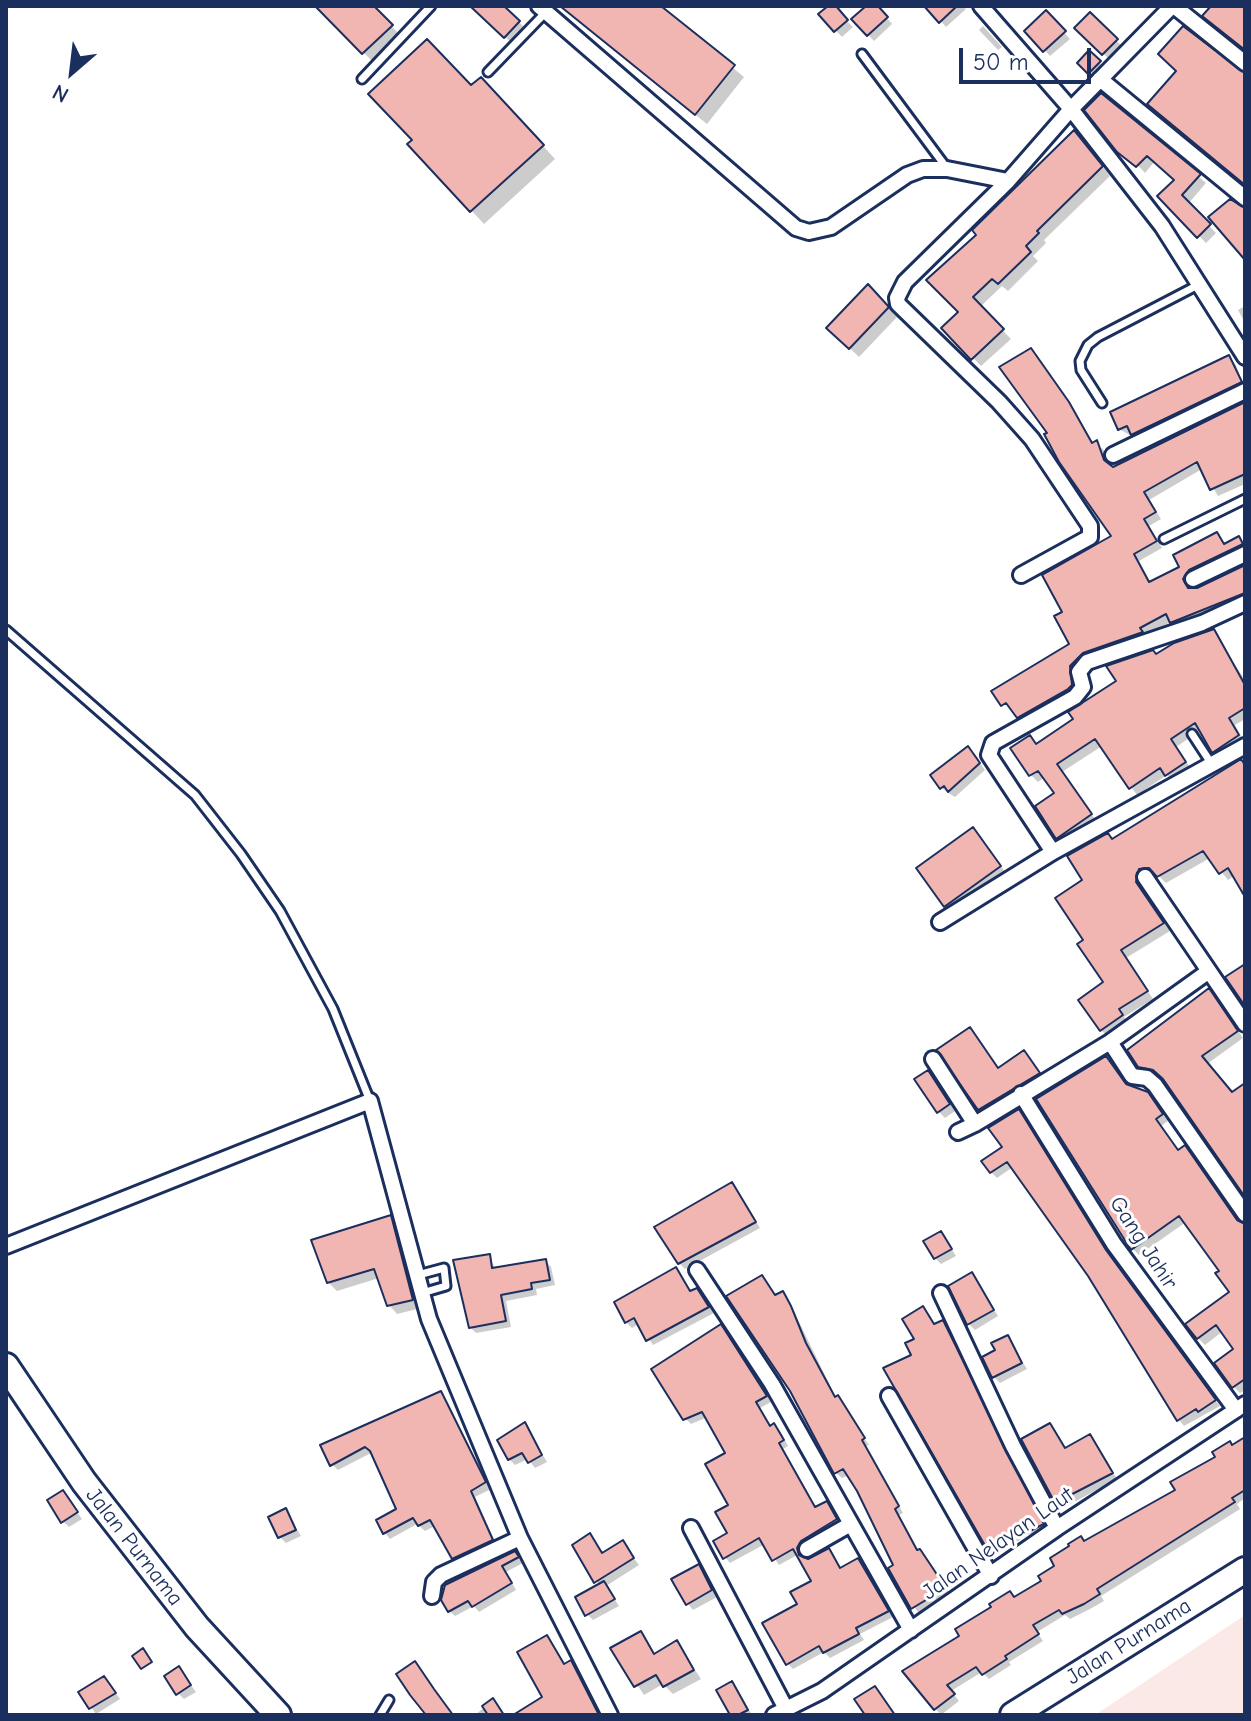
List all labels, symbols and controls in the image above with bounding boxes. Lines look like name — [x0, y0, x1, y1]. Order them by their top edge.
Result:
north arrow — [32, 32, 112, 112]
scale bar — [963, 32, 1095, 82]
text: 50 m — [973, 48, 1029, 76]
text: N — [48, 78, 73, 108]
street label: Gang Jahir — [1103, 1192, 1183, 1294]
street label: Jalan Nelayan Laut — [917, 1482, 1079, 1606]
street label: Jalan Purnama — [80, 1483, 188, 1611]
street label: Jalan Purnama — [1062, 1593, 1196, 1691]

